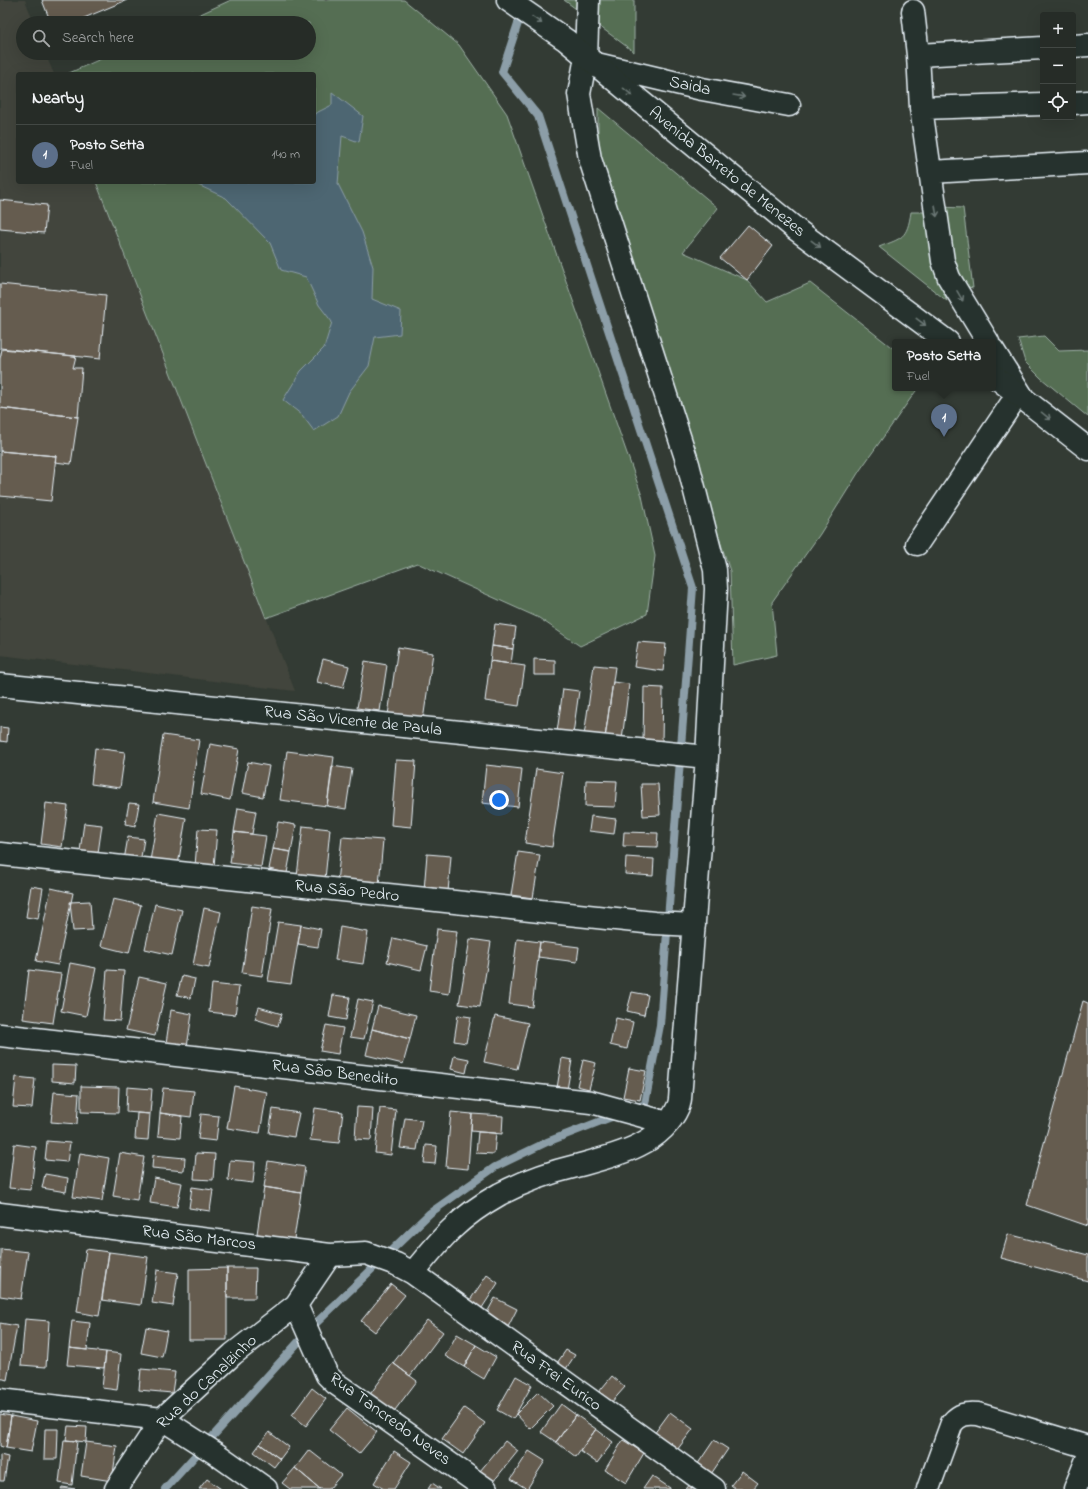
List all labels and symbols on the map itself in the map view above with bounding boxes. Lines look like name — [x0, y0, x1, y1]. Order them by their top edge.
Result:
one-way arrow — [531, 16, 542, 24]
street label: Saida — [667, 69, 713, 103]
one-way arrow — [623, 88, 634, 97]
one-way arrow — [732, 92, 745, 100]
street label: Avenida Barreto de Menezes — [643, 101, 811, 243]
one-way arrow — [932, 204, 940, 217]
one-way arrow — [811, 240, 822, 248]
one-way arrow — [957, 290, 965, 302]
one-way arrow — [915, 317, 926, 326]
pin: 1 — [931, 404, 957, 437]
one-way arrow — [1041, 412, 1052, 420]
street label: Rua São Vicente de Paula — [263, 699, 443, 743]
your location — [489, 790, 509, 810]
street label: Rua São Pedro — [293, 873, 401, 909]
street label: Rua São Benedito — [270, 1053, 400, 1093]
street label: Rua São Marcos — [140, 1219, 258, 1257]
street label: Rua do Canalzinho — [151, 1329, 263, 1435]
street label: Rua Frei Eurico — [505, 1334, 607, 1418]
street label: Rua Tancredo Neves — [324, 1366, 456, 1472]

